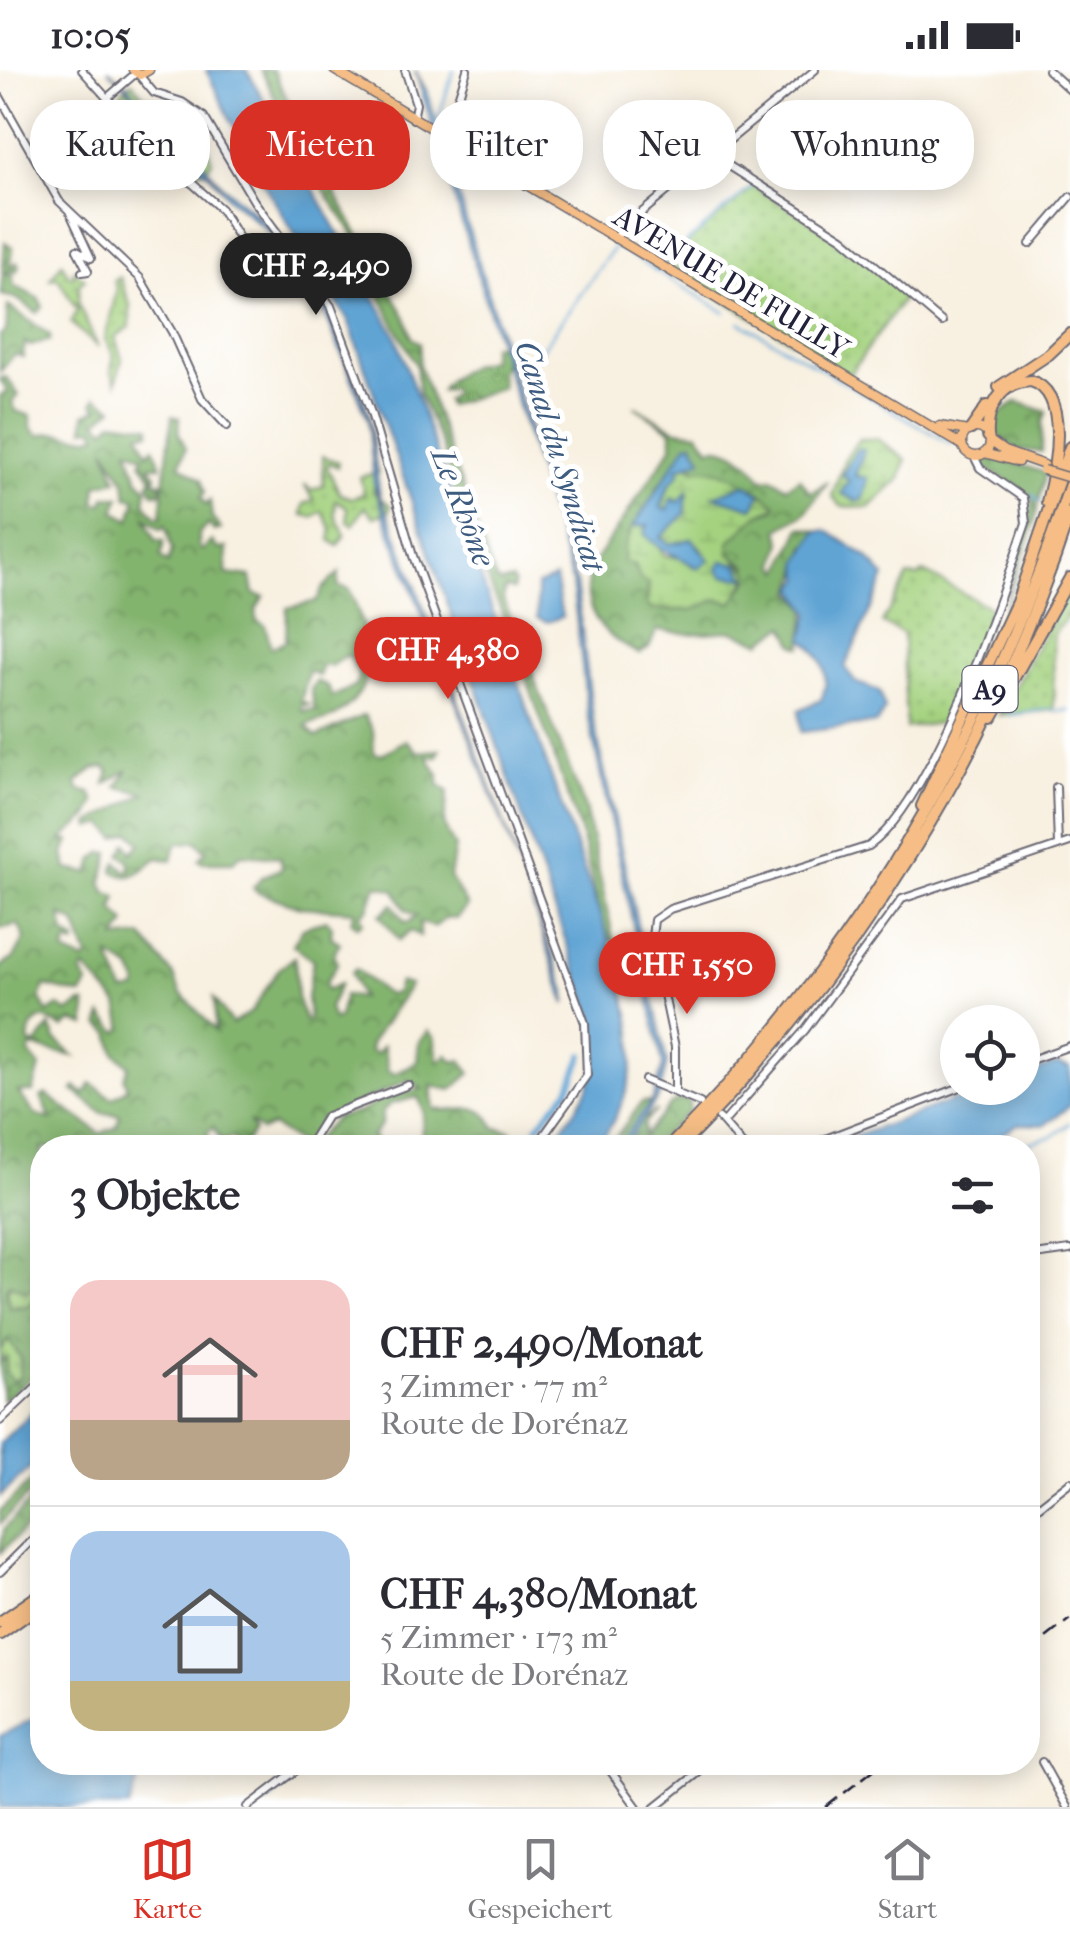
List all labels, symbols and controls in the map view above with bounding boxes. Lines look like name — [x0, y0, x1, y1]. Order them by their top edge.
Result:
text: 10:05 — [50, 13, 131, 58]
chip: Kaufen — [30, 100, 210, 190]
chip: Mieten — [230, 100, 410, 190]
chip: Filter — [430, 100, 583, 190]
chip: Neu — [603, 100, 736, 190]
chip: Wohnung — [756, 100, 974, 190]
street label: AVENUE DE FULLY — [606, 198, 856, 368]
pin: CHF 2,490 — [202, 233, 430, 318]
text: CHF 2,490 — [242, 247, 390, 284]
water label: Canal du Syndicat — [507, 336, 613, 578]
water label: Le Rhône — [423, 441, 503, 573]
pin: CHF 4,380 — [334, 617, 562, 702]
text: CHF 4,380 — [376, 631, 520, 668]
road number: A9 — [962, 666, 1018, 712]
pin: CHF 1,550 — [573, 932, 801, 1017]
text: CHF 1,550 — [621, 946, 753, 983]
map controls — [940, 1005, 1040, 1105]
button: locate — [940, 1005, 1040, 1105]
icon: filters — [945, 1168, 1000, 1223]
text: 3 Objekte — [70, 1171, 240, 1220]
text: CHF 2,490/Monat — [380, 1319, 702, 1368]
icon: home — [150, 1320, 270, 1440]
text: 3 Zimmer · 77 m² — [380, 1368, 607, 1405]
text: Route de Dorénaz — [380, 1405, 628, 1442]
text: CHF 4,380/Monat — [380, 1570, 697, 1619]
icon: home — [150, 1571, 270, 1691]
text: 5 Zimmer · 173 m² — [380, 1619, 617, 1656]
text: Route de Dorénaz — [380, 1656, 628, 1693]
tab: Karte — [133, 1832, 202, 1925]
tab: Gespeichert — [468, 1832, 612, 1925]
tab: Start — [878, 1832, 937, 1925]

